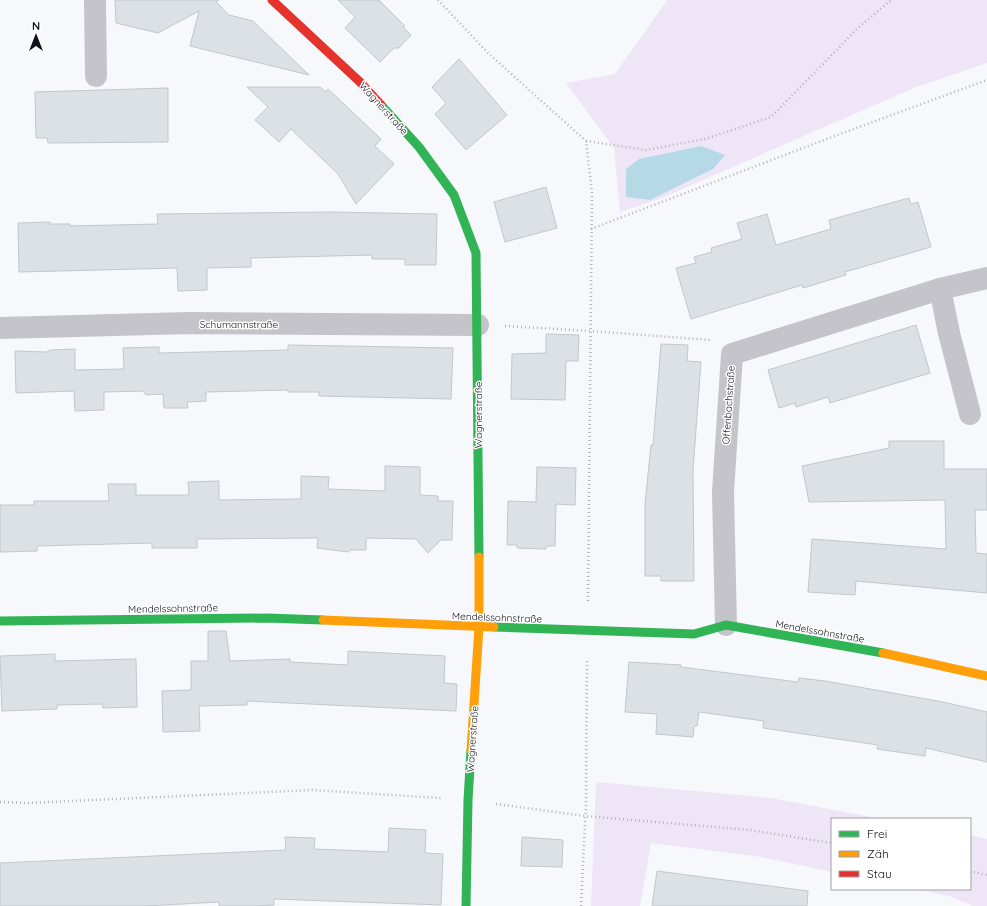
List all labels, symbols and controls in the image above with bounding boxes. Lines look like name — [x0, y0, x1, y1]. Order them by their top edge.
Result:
north arrow — [16, 16, 56, 56]
text: N — [32, 19, 40, 33]
street label: Wagnerstraße — [356, 79, 411, 138]
street label: Schumannstraße — [200, 318, 279, 331]
street label: Offenbachstraße — [719, 365, 738, 445]
street label: Wagnerstraße — [472, 381, 485, 448]
street label: Mendelssohnstraße — [128, 601, 219, 616]
street label: Mendelssohnstraße — [452, 609, 543, 626]
street label: Mendelssohnstraße — [774, 617, 866, 646]
street label: Wagnerstraße — [464, 705, 481, 773]
legend — [831, 818, 971, 890]
text: Frei — [867, 826, 887, 841]
text: Zäh — [867, 846, 889, 861]
text: Stau — [867, 866, 892, 881]

